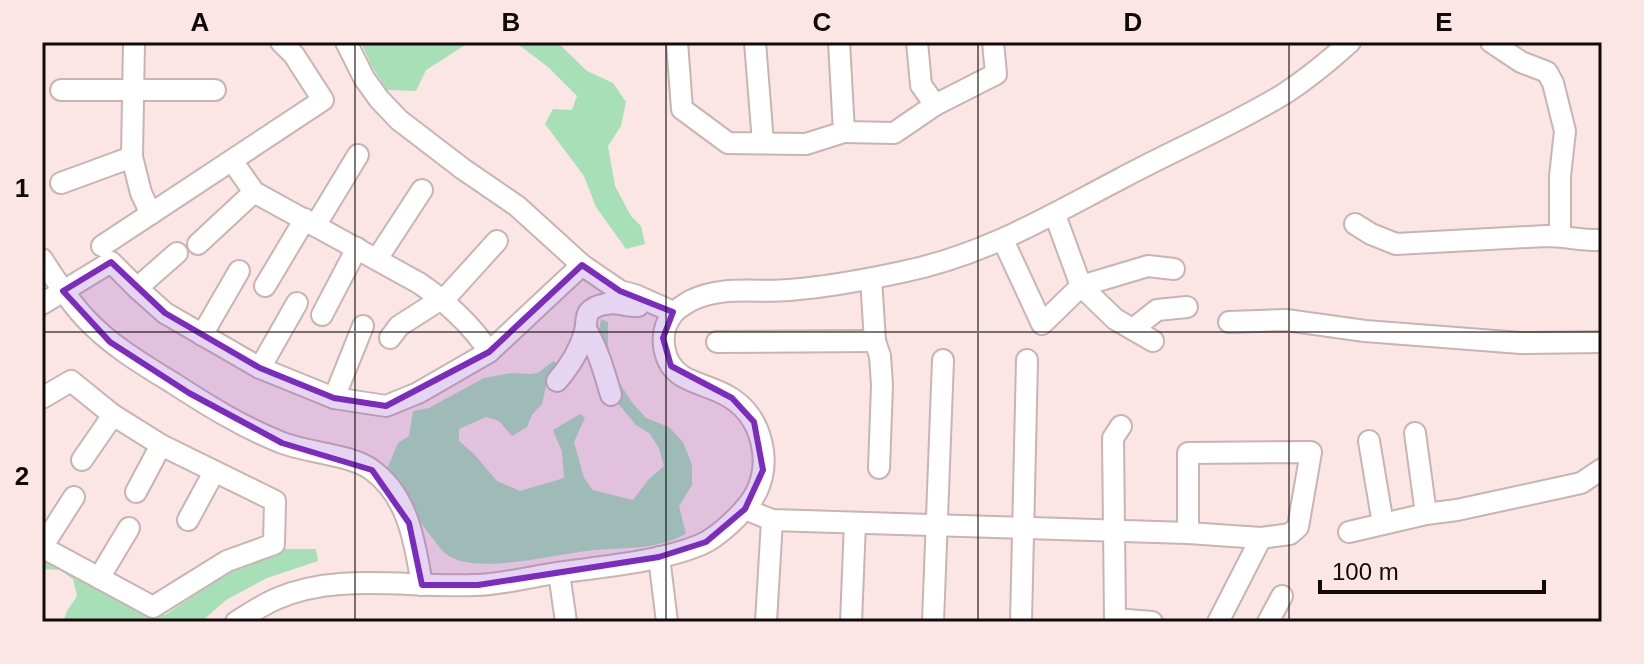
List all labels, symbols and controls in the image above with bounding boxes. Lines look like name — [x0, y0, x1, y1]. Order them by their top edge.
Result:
text: A — [191, 7, 210, 37]
text: B — [502, 7, 520, 37]
text: C — [813, 7, 832, 37]
text: D — [1124, 7, 1142, 37]
text: E — [1435, 7, 1453, 37]
text: 1 — [15, 173, 29, 203]
text: 2 — [15, 461, 29, 491]
scale bar — [1320, 544, 1544, 594]
text: 100 m — [1332, 558, 1399, 585]

